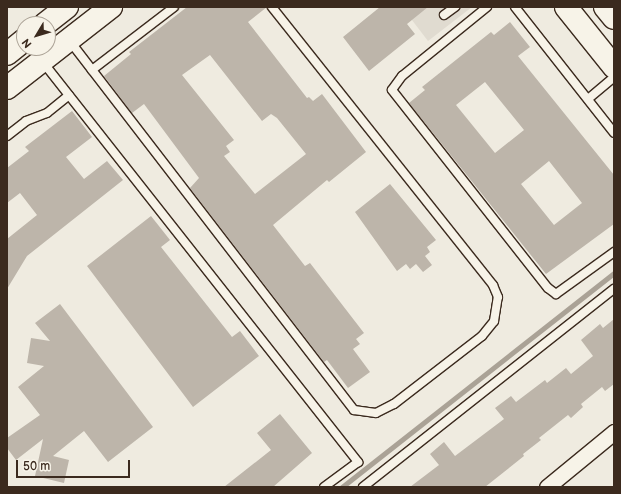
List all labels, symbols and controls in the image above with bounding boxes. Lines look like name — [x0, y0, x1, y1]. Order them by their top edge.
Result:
north arrow — [16, 16, 56, 56]
text: N — [19, 36, 35, 50]
scale bar — [18, 452, 132, 478]
text: 50 m — [23, 459, 50, 474]

